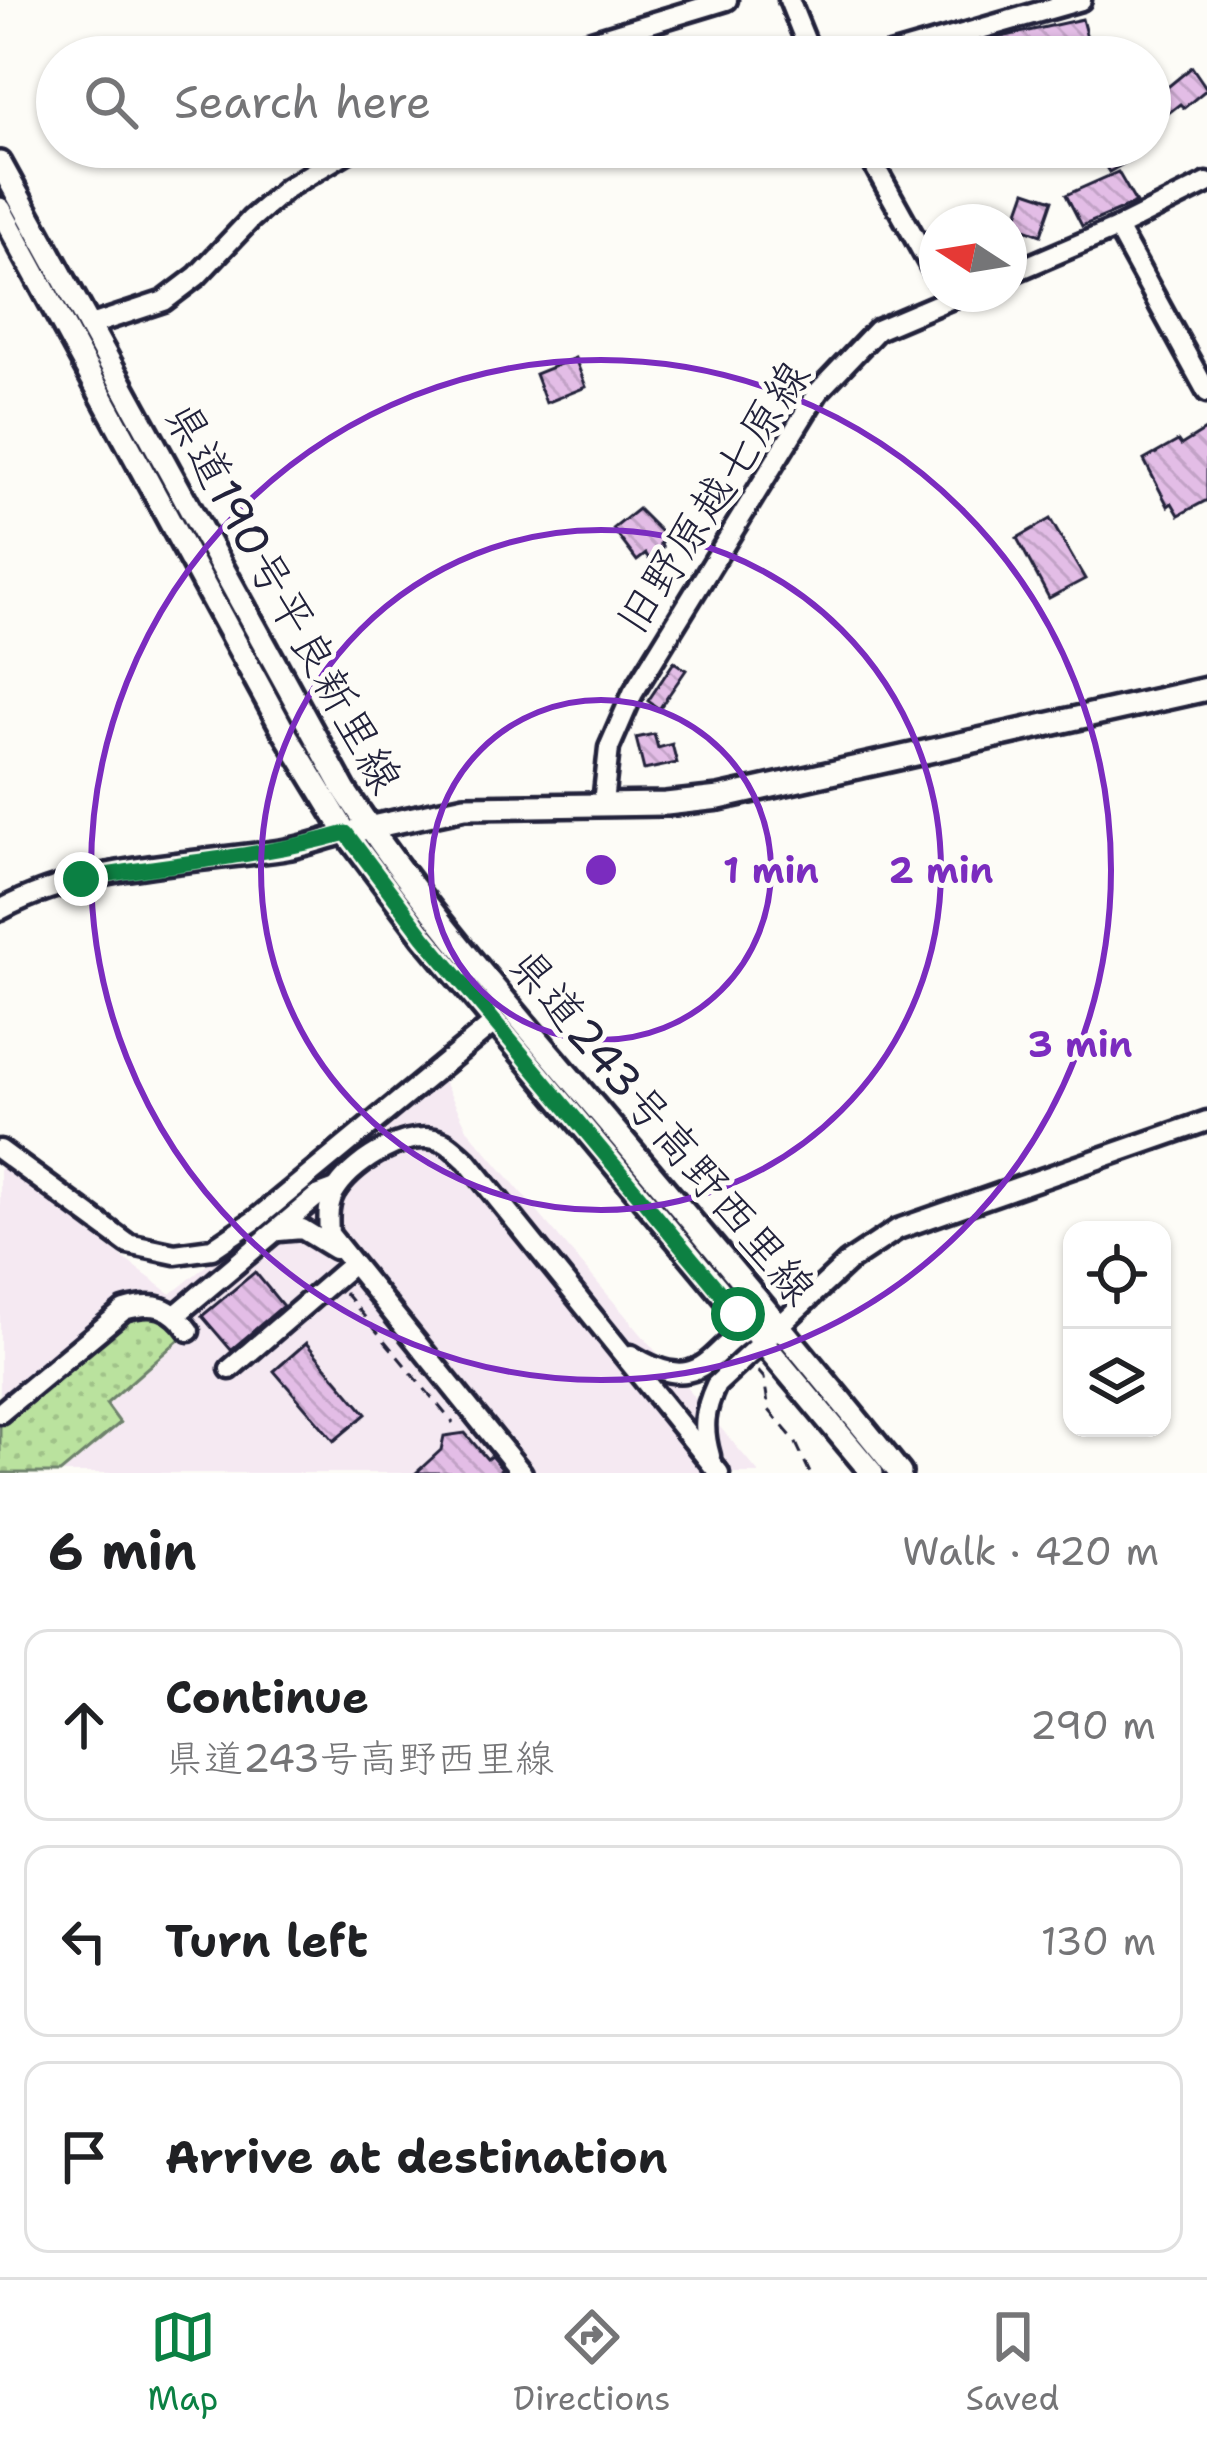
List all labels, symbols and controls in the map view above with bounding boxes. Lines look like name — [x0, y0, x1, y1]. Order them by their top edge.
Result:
search box — [36, 36, 1171, 168]
icon: search — [78, 69, 144, 135]
text: Search here — [174, 72, 431, 132]
north arrow — [919, 204, 1027, 312]
street label: 旧野原越七原線 — [601, 349, 823, 645]
street label: 県道190号平良新里線 — [151, 390, 417, 804]
text: 1 min — [723, 846, 819, 895]
text: 2 min — [889, 846, 994, 895]
centre of rings — [580, 849, 622, 891]
route end — [54, 852, 108, 906]
street label: 県道243号高野西里線 — [496, 935, 830, 1317]
text: 3 min — [1028, 1020, 1133, 1069]
map controls — [1063, 1221, 1171, 1437]
button: locate — [1063, 1221, 1171, 1329]
route start — [711, 1287, 765, 1341]
button: layers — [1063, 1329, 1171, 1437]
text: 6 min — [48, 1517, 197, 1585]
text: Walk · 420 m — [902, 1525, 1159, 1577]
text: Continue — [165, 1667, 369, 1727]
icon: ahead — [51, 1692, 117, 1758]
text: 290 m — [1030, 1699, 1156, 1751]
text: 県道243号高野西里線 — [165, 1732, 554, 1784]
icon: left — [51, 1908, 117, 1974]
text: Turn left — [165, 1911, 368, 1971]
text: 130 m — [1041, 1915, 1156, 1967]
icon: arrive — [51, 2124, 117, 2190]
text: Arrive at destination — [165, 2127, 668, 2187]
tab: Map — [148, 2304, 218, 2421]
tab: Directions — [513, 2304, 671, 2421]
tab: Saved — [966, 2304, 1059, 2421]

